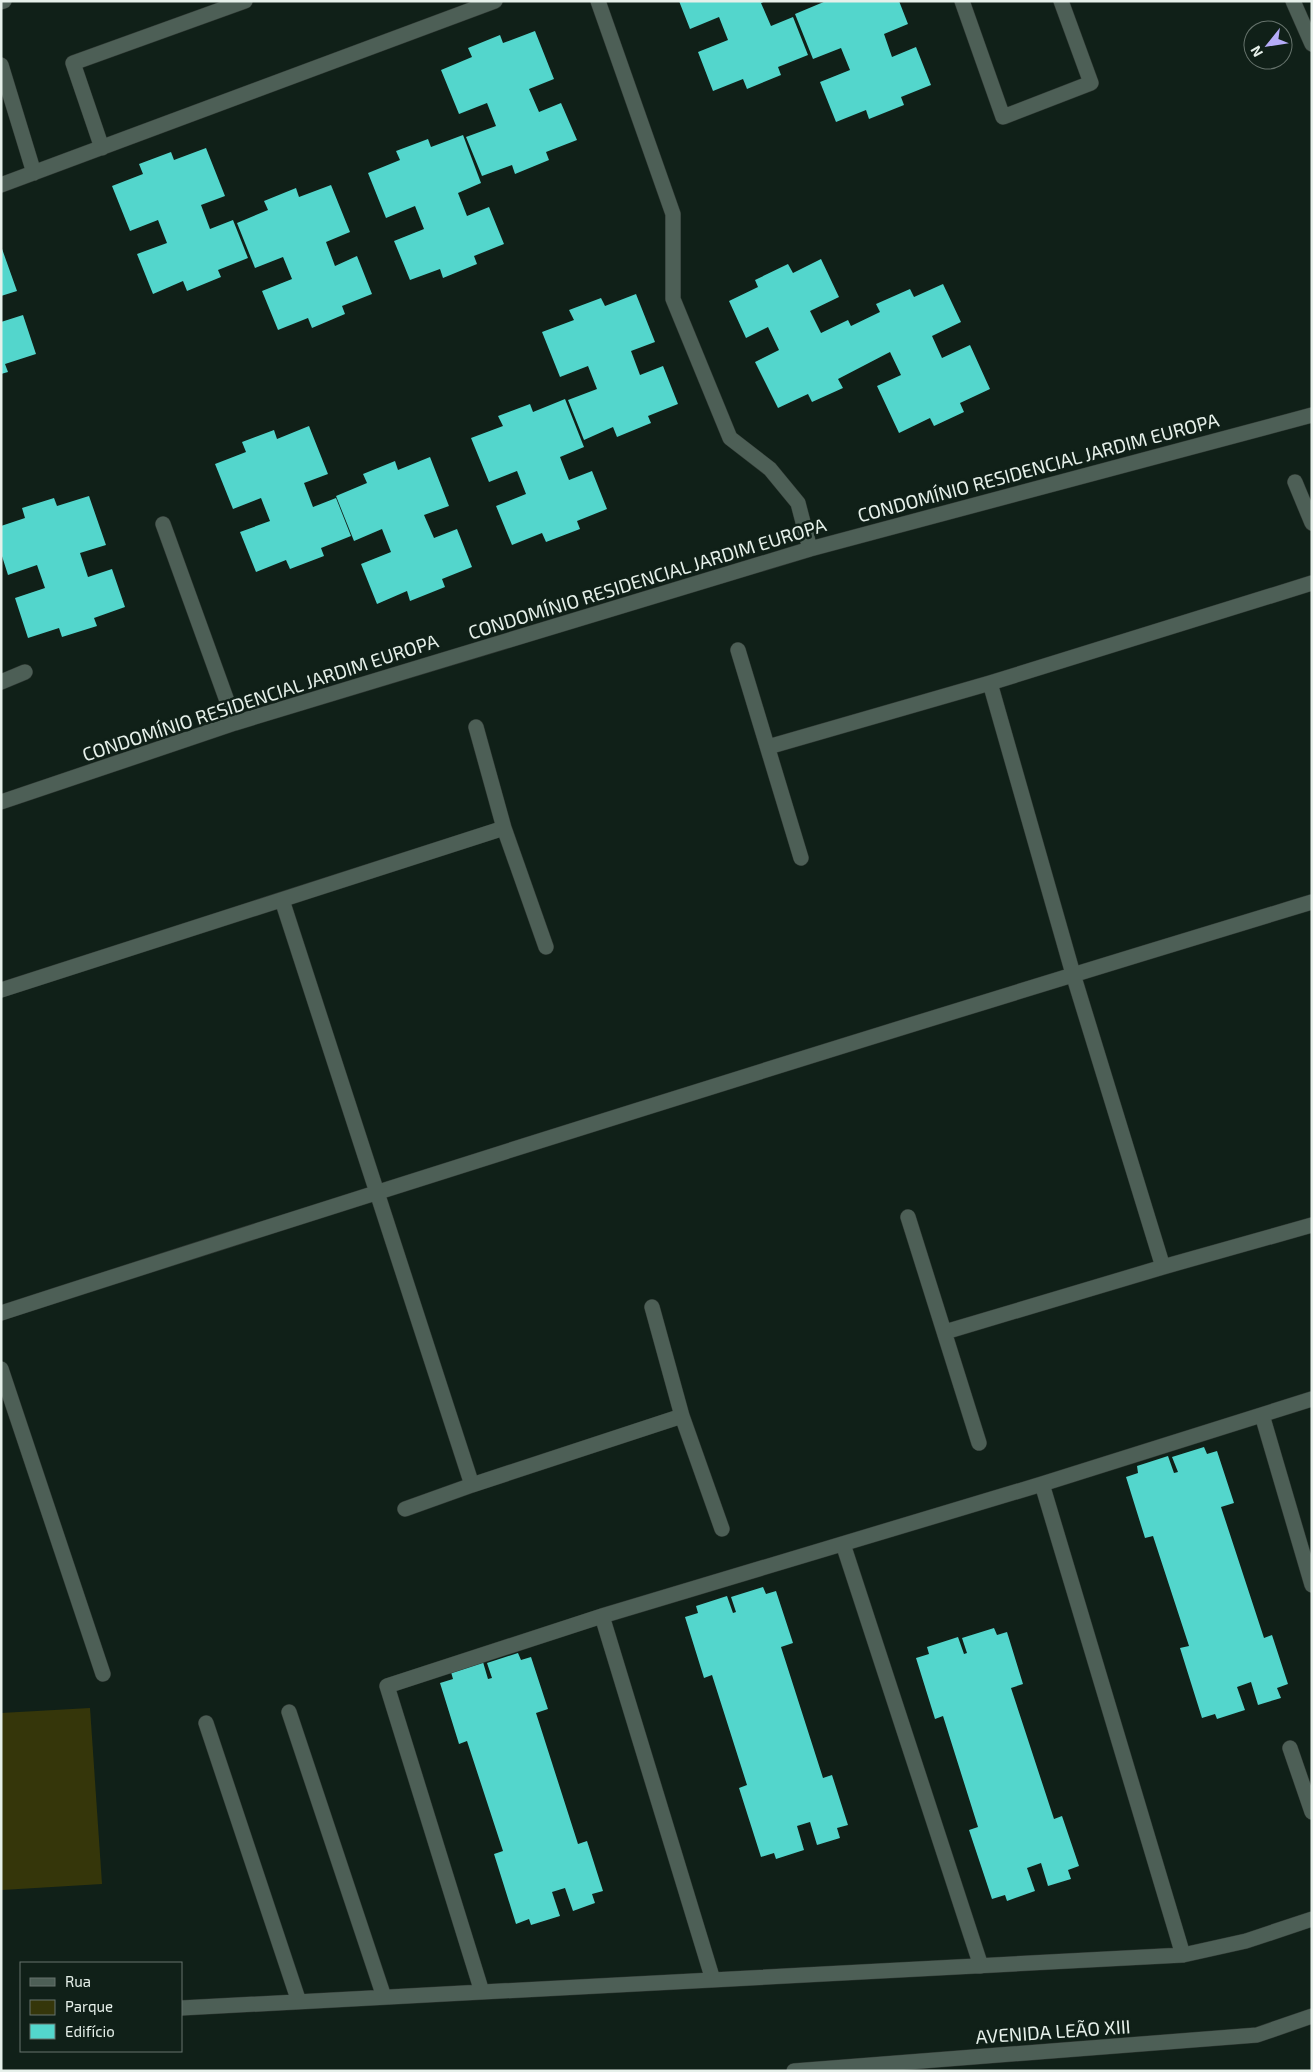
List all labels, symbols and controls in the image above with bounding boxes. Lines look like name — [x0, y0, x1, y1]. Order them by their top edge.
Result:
north arrow — [1243, 20, 1293, 70]
text: N — [1246, 43, 1266, 60]
street label: CONDOMÍNIO RESIDENCIAL JARDIM EUROPA — [855, 408, 1221, 526]
street label: CONDOMÍNIO RESIDENCIAL JARDIM EUROPA — [465, 512, 829, 644]
street label: CONDOMÍNIO RESIDENCIAL JARDIM EUROPA — [79, 628, 441, 766]
legend — [20, 1962, 182, 2052]
text: Rua — [65, 1972, 91, 1990]
text: Parque — [65, 1997, 113, 2015]
street label: AVENIDA LEÃO XIII — [975, 2014, 1131, 2048]
text: Edifício — [65, 2022, 115, 2040]

